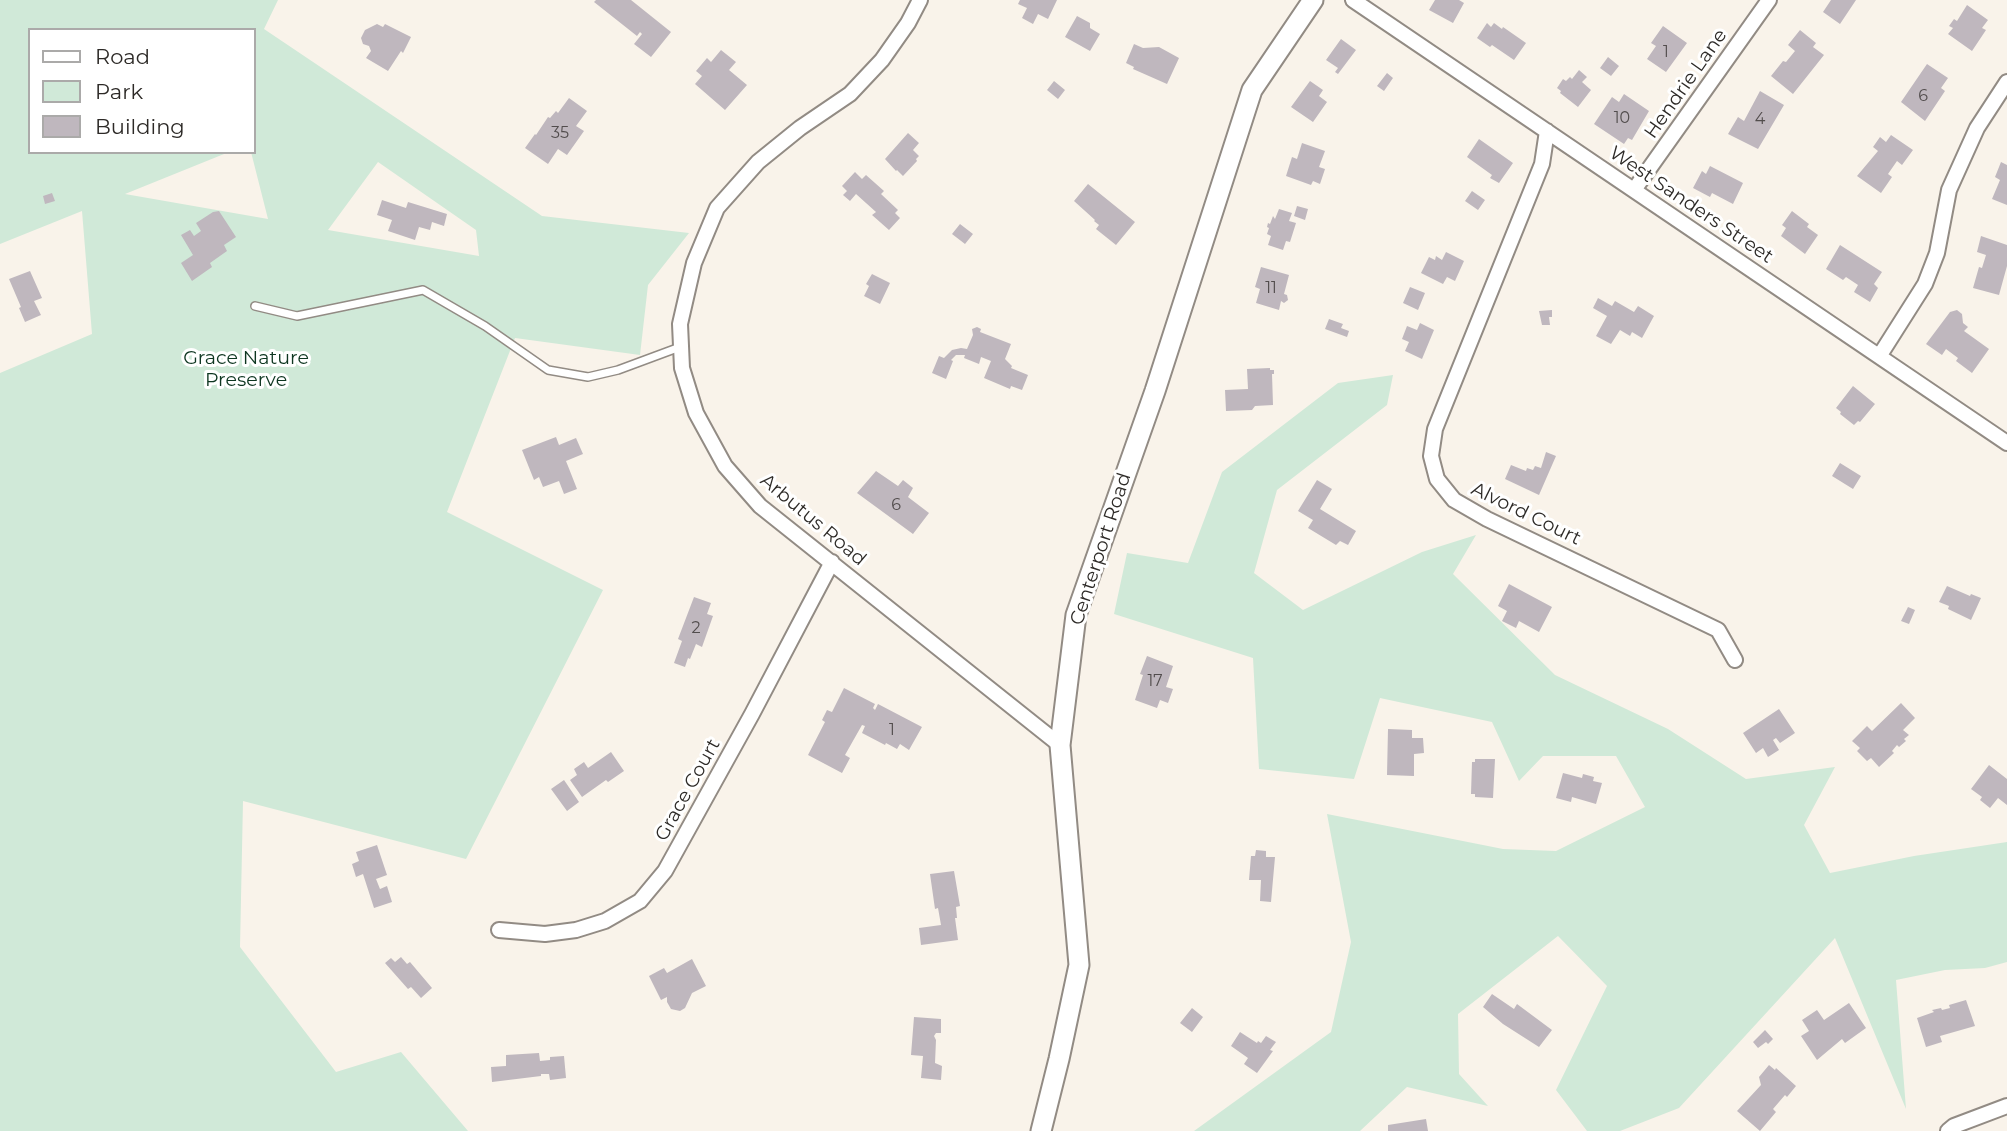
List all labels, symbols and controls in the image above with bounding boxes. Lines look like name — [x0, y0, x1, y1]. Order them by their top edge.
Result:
street label: Hendrie Lane — [1640, 25, 1732, 143]
legend — [28, 28, 256, 154]
house number: 1 — [1663, 42, 1669, 62]
text: Road — [95, 44, 150, 69]
text: Park — [95, 79, 143, 104]
house number: 6 — [1918, 86, 1928, 106]
house number: 10 — [1614, 108, 1630, 128]
house number: 4 — [1755, 109, 1765, 129]
text: Building — [95, 114, 185, 139]
house number: 35 — [551, 123, 569, 143]
street label: West Sanders Street — [1605, 142, 1777, 268]
house number: 11 — [1265, 278, 1277, 298]
park label: Grace Nature Preserve — [183, 347, 309, 391]
street label: Arbutus Road — [755, 469, 871, 571]
street label: Centerport Road — [1066, 470, 1136, 628]
street label: Alvord Court — [1467, 478, 1585, 550]
house number: 6 — [891, 495, 901, 515]
house number: 2 — [691, 618, 701, 638]
house number: 17 — [1147, 671, 1163, 691]
house number: 1 — [889, 720, 895, 740]
street label: Grace Court — [651, 735, 725, 845]

